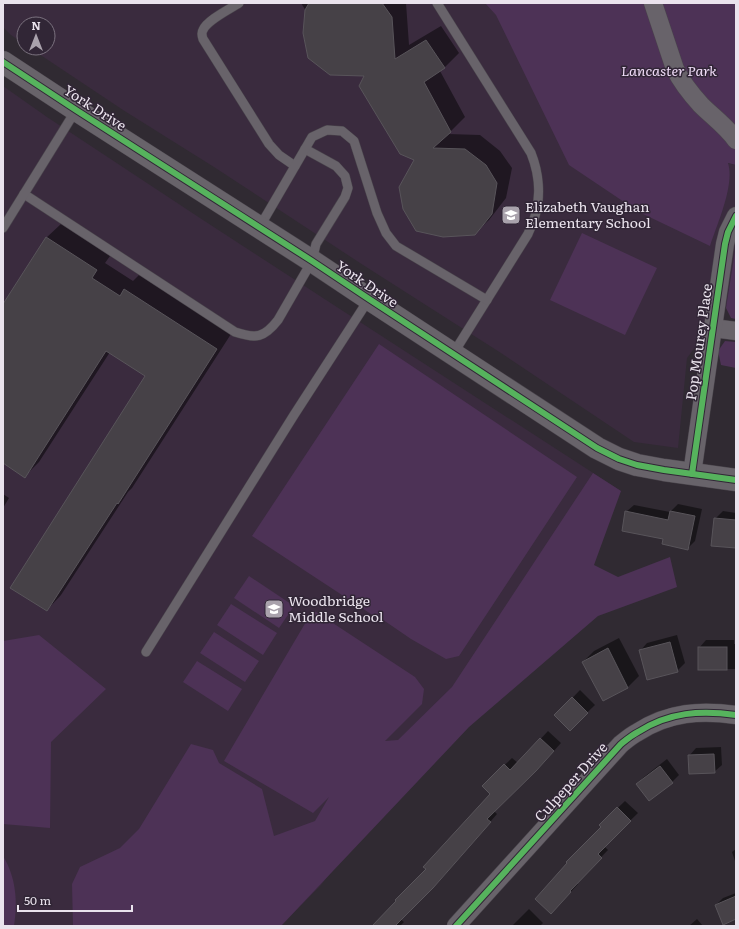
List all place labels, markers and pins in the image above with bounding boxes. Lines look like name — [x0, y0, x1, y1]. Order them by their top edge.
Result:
place label: Elizabeth Vaughan Elementary School — [525, 196, 651, 232]
school or university icon: Elizabeth Vaughan Elementary School — [500, 204, 522, 226]
place label: Woodbridge Middle School — [288, 590, 384, 626]
school or university icon: Woodbridge Middle School — [263, 598, 285, 620]

